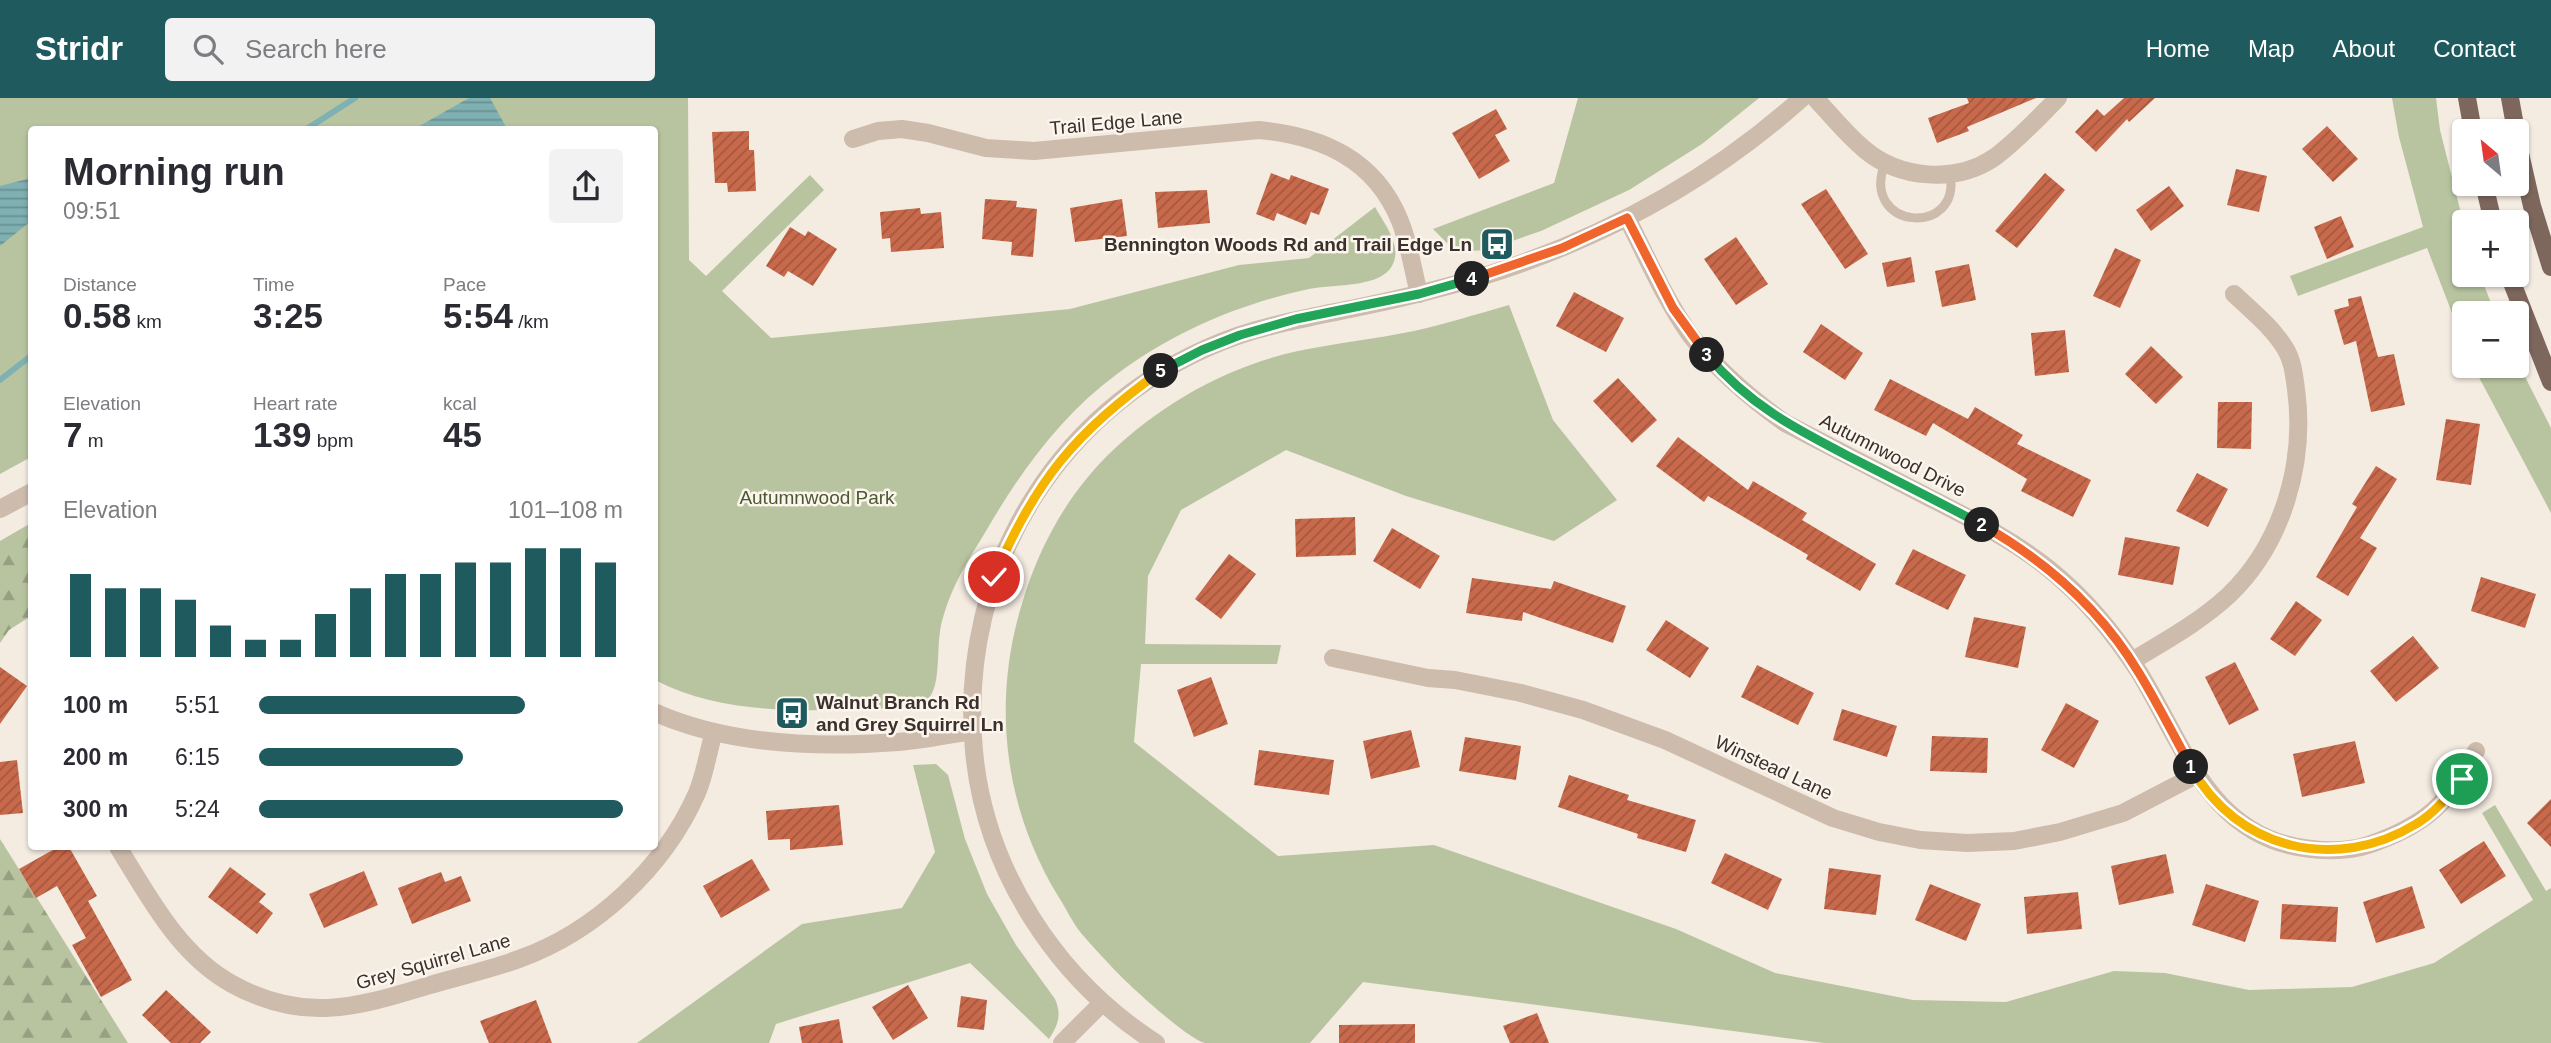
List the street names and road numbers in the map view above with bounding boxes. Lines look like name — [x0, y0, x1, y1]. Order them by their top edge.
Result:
street label: Trail Edge Lane — [1049, 106, 1183, 139]
street label: Autumnwood Drive — [1816, 410, 1969, 501]
street label: Winstead Lane — [1712, 731, 1836, 804]
street label: Grey Squirrel Lane — [354, 929, 513, 994]

